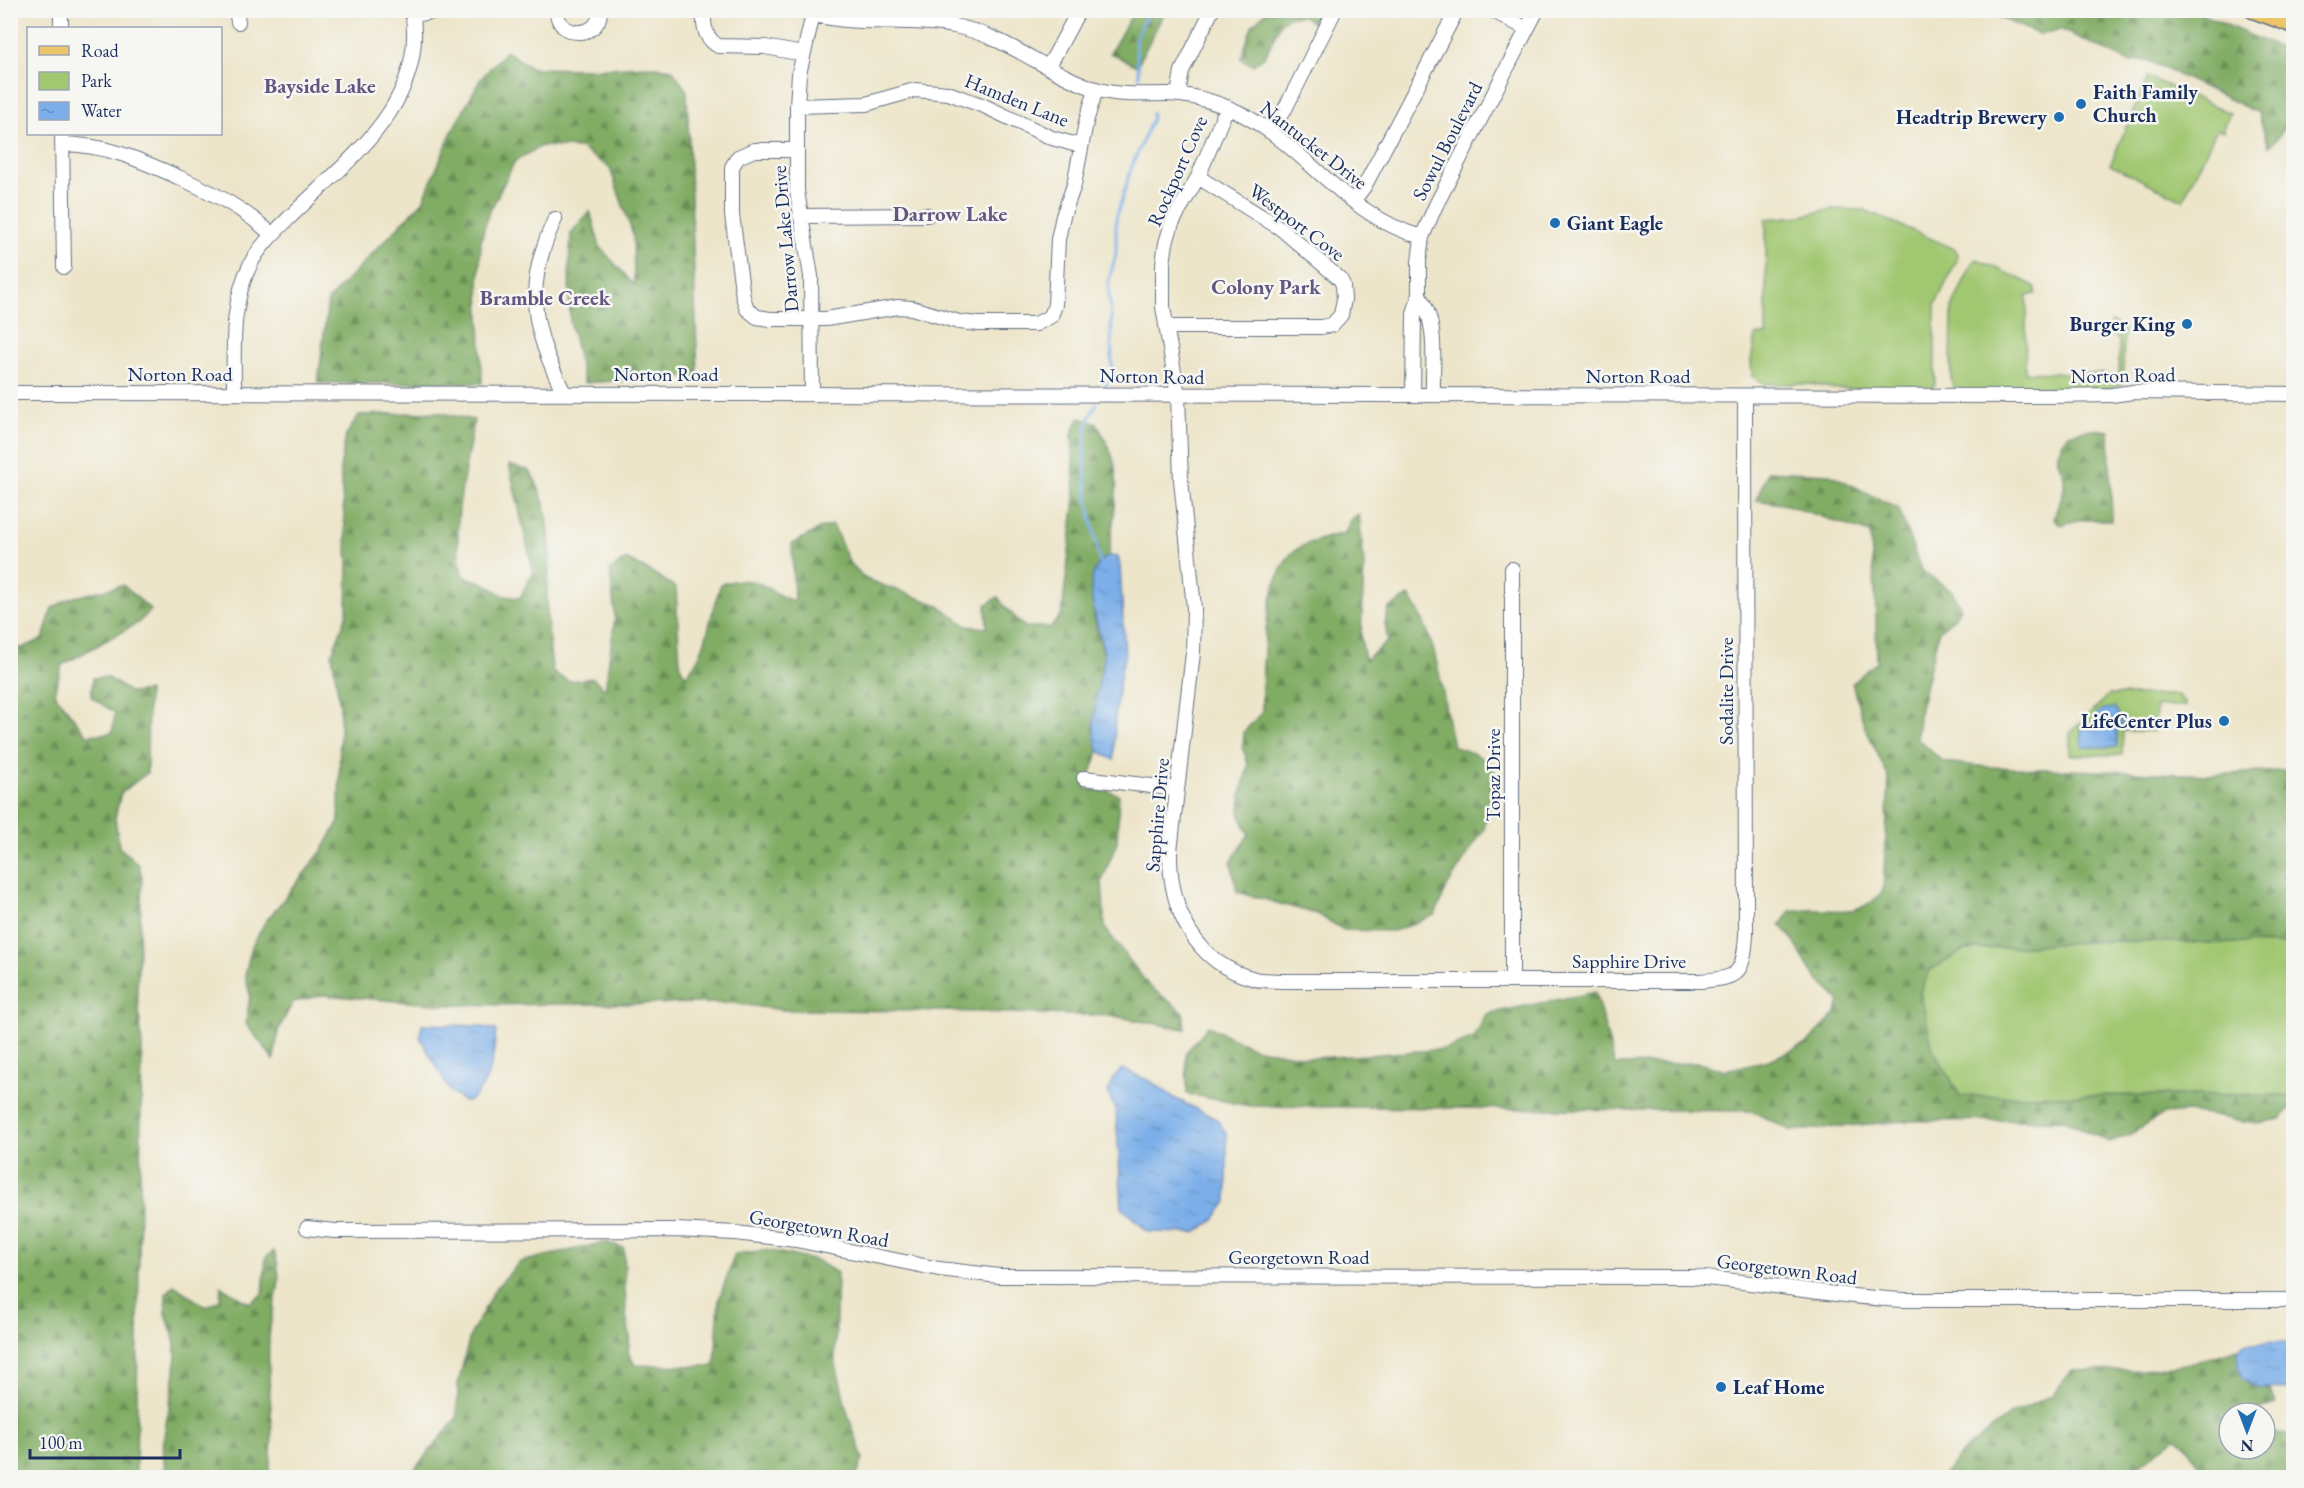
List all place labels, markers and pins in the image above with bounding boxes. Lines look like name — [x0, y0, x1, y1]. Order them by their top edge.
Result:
place label: Faith Family Church — [2093, 79, 2198, 128]
marker: Faith Family Church — [2074, 97, 2088, 111]
place label: Headtrip Brewery — [1896, 104, 2047, 130]
marker: Headtrip Brewery — [2052, 110, 2066, 124]
place label: Giant Eagle — [1567, 210, 1663, 236]
marker: Giant Eagle — [1548, 216, 1562, 230]
place label: Burger King — [2070, 311, 2176, 337]
marker: Burger King — [2180, 317, 2194, 331]
place label: LifeCenter Plus — [2081, 708, 2212, 734]
marker: LifeCenter Plus — [2217, 714, 2231, 728]
place label: Leaf Home — [1733, 1374, 1825, 1400]
marker: Leaf Home — [1714, 1380, 1728, 1394]

